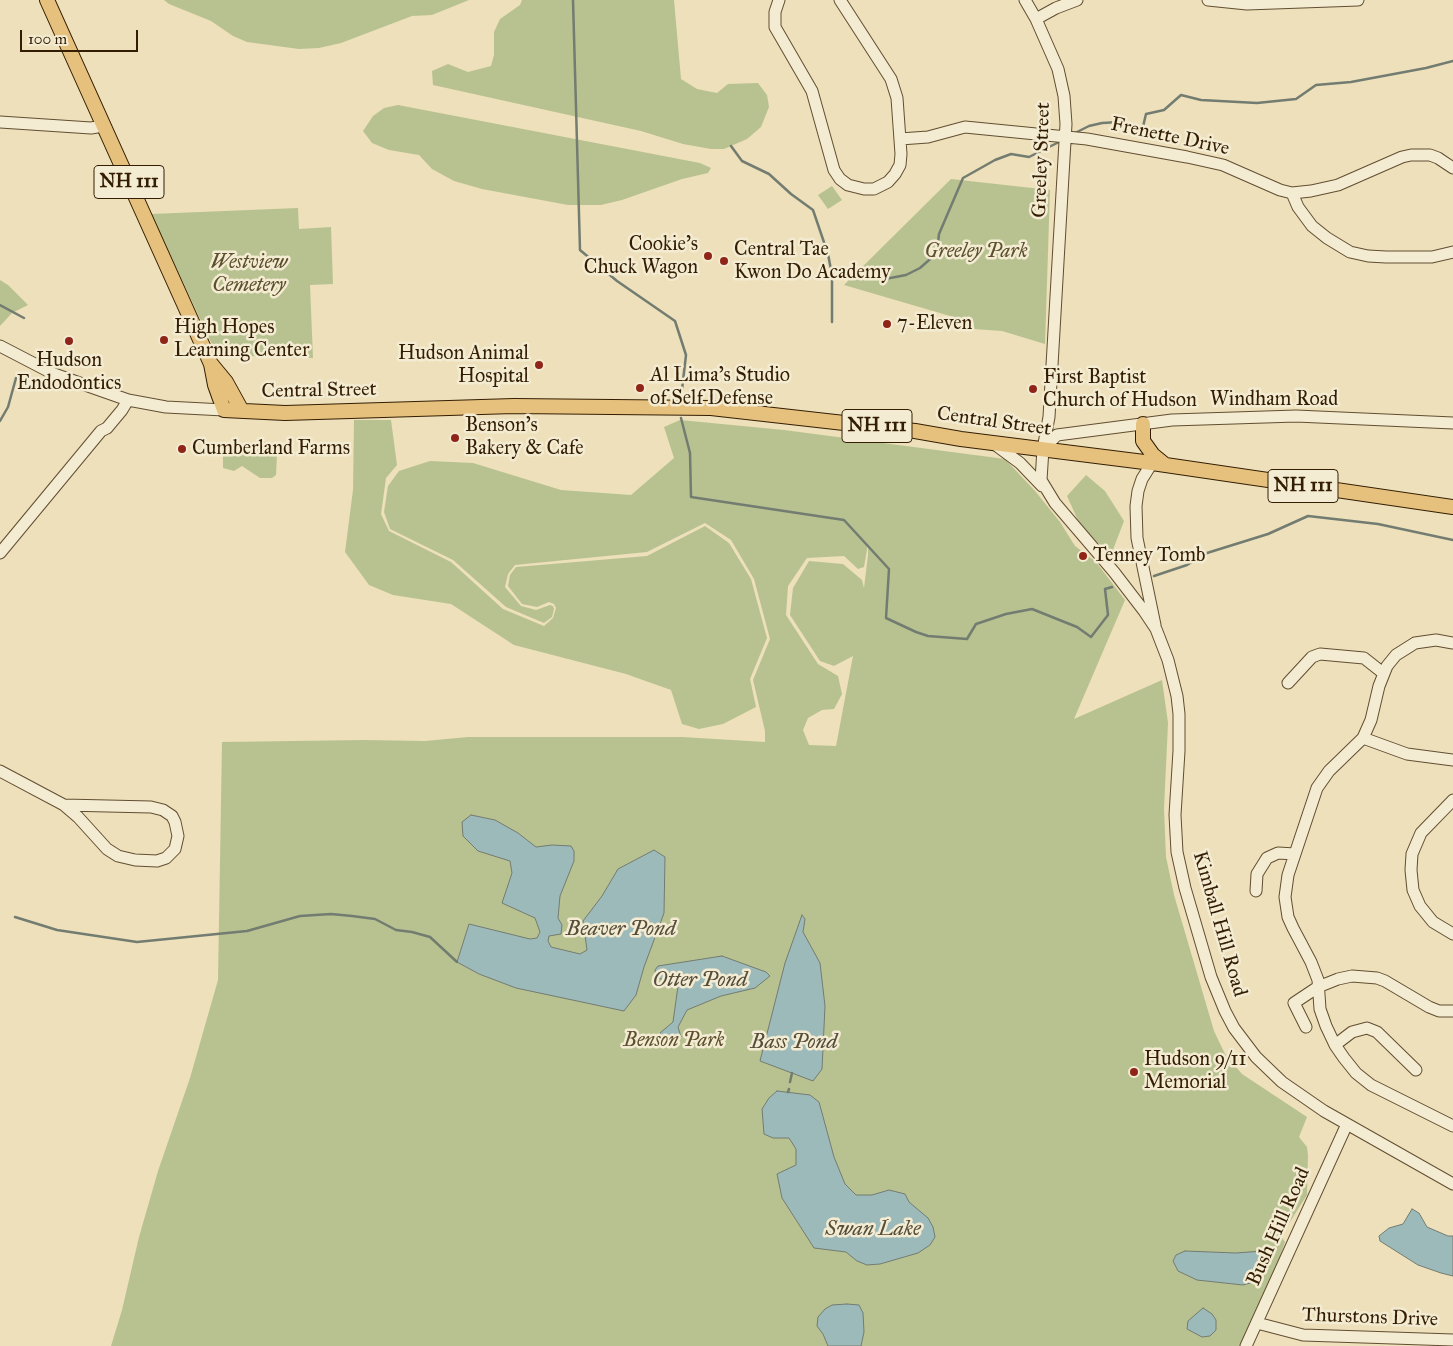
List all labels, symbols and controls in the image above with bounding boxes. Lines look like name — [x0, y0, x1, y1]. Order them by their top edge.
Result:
scale bar — [22, 20, 140, 52]
text: 100 m — [28, 30, 67, 48]
street label: Greeley Street — [1028, 102, 1056, 218]
street label: Frenette Drive — [1109, 113, 1231, 161]
road number: NH 111 — [94, 166, 164, 198]
place label: Cookie's Chuck Wagon — [584, 233, 698, 280]
place label: Central Tae Kwon Do Academy — [734, 238, 891, 285]
park label: Greeley Park — [924, 240, 1028, 264]
marker: Cookie's Chuck Wagon — [702, 250, 714, 262]
park label: Westview Cemetery — [210, 251, 288, 298]
marker: Central Tae Kwon Do Academy — [718, 255, 730, 267]
place label: 7-Eleven — [897, 312, 972, 336]
place label: High Hopes Learning Center — [174, 316, 309, 363]
marker: 7-Eleven — [881, 318, 893, 330]
marker: High Hopes Learning Center — [158, 334, 170, 346]
marker: Hudson Endodontics — [63, 335, 75, 347]
place label: Hudson Animal Hospital — [398, 342, 529, 389]
place label: Hudson Endodontics — [17, 349, 121, 396]
marker: Hudson Animal Hospital — [533, 359, 545, 371]
place label: Al Lima's Studio of Self Defense — [650, 364, 790, 411]
place label: First Baptist Church of Hudson — [1043, 366, 1197, 413]
street label: Central Street — [261, 378, 377, 404]
marker: Al Lima's Studio of Self Defense — [634, 382, 646, 394]
marker: First Baptist Church of Hudson — [1027, 383, 1039, 395]
street label: Windham Road — [1210, 388, 1338, 412]
street label: Central Street — [935, 402, 1053, 442]
road number: NH 111 — [842, 410, 912, 442]
place label: Benson's Bakery & Cafe — [465, 414, 584, 461]
marker: Benson's Bakery & Cafe — [449, 432, 461, 444]
place label: Cumberland Farms — [192, 437, 350, 461]
marker: Cumberland Farms — [176, 443, 188, 455]
road number: NH 111 — [1268, 470, 1338, 502]
place label: Tenney Tomb — [1093, 544, 1206, 568]
marker: Tenney Tomb — [1077, 550, 1089, 562]
street label: Kimball Hill Road — [1187, 848, 1251, 1000]
water label: Beaver Pond — [566, 917, 676, 943]
water label: Otter Pond — [653, 968, 747, 994]
park label: Benson Park — [624, 1029, 724, 1053]
water label: Bass Pond — [751, 1030, 837, 1056]
place label: Hudson 9/11 Memorial — [1144, 1048, 1246, 1095]
marker: Hudson 9/11 Memorial — [1128, 1066, 1140, 1078]
street label: Bush Hill Road — [1242, 1164, 1316, 1290]
water label: Swan Lake — [825, 1217, 921, 1243]
street label: Thurstons Drive — [1302, 1304, 1438, 1332]

